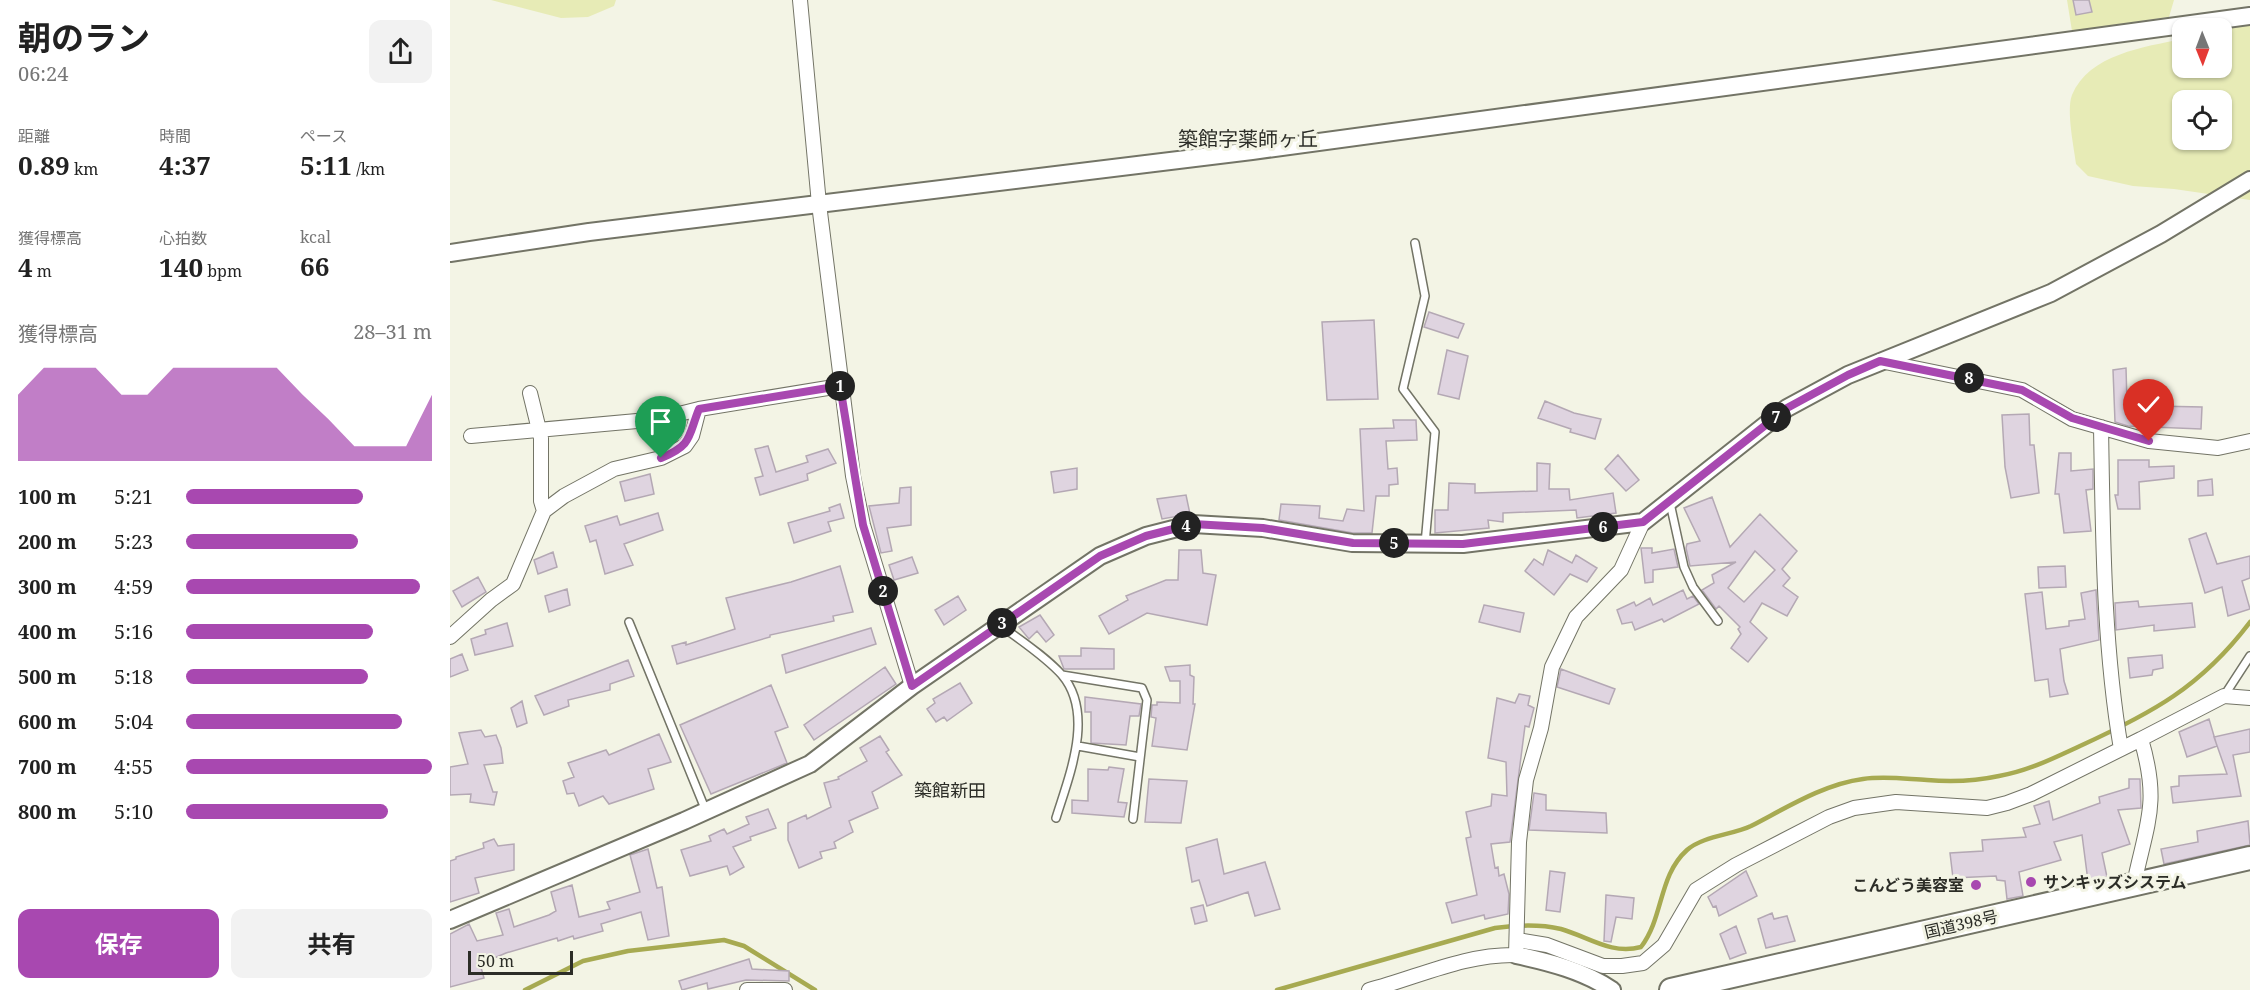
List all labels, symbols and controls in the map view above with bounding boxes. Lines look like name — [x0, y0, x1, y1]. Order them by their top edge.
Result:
text: 朝のラン — [18, 15, 150, 60]
north arrow — [2172, 18, 2232, 78]
map controls — [2172, 18, 2232, 150]
button: share — [369, 20, 432, 83]
text: 06:24 — [18, 60, 68, 87]
button: locate — [2172, 90, 2232, 150]
text: 距離 — [18, 125, 50, 147]
text: 時間 — [159, 125, 191, 147]
text: ペース — [300, 125, 347, 147]
district label: 築館字薬師ヶ丘 — [1178, 125, 1318, 152]
text: 0.89 — [18, 147, 70, 183]
text: 4:37 — [159, 147, 211, 183]
text: 5:11 — [300, 147, 352, 183]
text: km — [70, 158, 98, 180]
text: /km — [352, 158, 385, 180]
text: kcal — [300, 226, 331, 248]
text: 獲得標高 — [18, 227, 82, 249]
text: 心拍数 — [159, 227, 207, 249]
text: 66 — [300, 248, 329, 284]
text: 4 — [18, 249, 33, 285]
text: 140 — [159, 249, 203, 285]
text: m — [33, 260, 52, 282]
text: bpm — [203, 260, 242, 282]
text: 28–31 m — [353, 318, 432, 345]
text: 獲得標高 — [18, 320, 98, 347]
pin: 8 — [1954, 363, 1984, 393]
text: 8 — [1964, 367, 1974, 389]
pin: 1 — [825, 371, 855, 401]
text: 1 — [835, 375, 845, 397]
pin — [2123, 379, 2174, 441]
icon: check — [2132, 388, 2165, 421]
pin — [635, 396, 686, 458]
pin: 7 — [1761, 402, 1791, 432]
icon: arrive — [644, 405, 677, 438]
text: 7 — [1771, 406, 1781, 428]
text: 100 m — [18, 483, 77, 510]
text: 5:21 — [114, 483, 153, 510]
pin: 4 — [1171, 511, 1201, 541]
pin: 6 — [1588, 512, 1618, 542]
text: 4 — [1181, 515, 1191, 537]
text: 6 — [1598, 516, 1608, 538]
text: 200 m — [18, 528, 77, 555]
text: 5:23 — [114, 528, 153, 555]
pin: 5 — [1379, 528, 1409, 558]
text: 5 — [1389, 532, 1399, 554]
text: 300 m — [18, 573, 77, 600]
text: 4:59 — [114, 573, 153, 600]
pin: 2 — [868, 576, 898, 606]
text: 2 — [878, 580, 888, 602]
pin: 3 — [987, 608, 1017, 638]
text: 3 — [997, 612, 1007, 634]
text: 400 m — [18, 618, 77, 645]
text: 5:16 — [114, 618, 153, 645]
text: 500 m — [18, 663, 77, 690]
text: 5:18 — [114, 663, 153, 690]
text: 600 m — [18, 708, 77, 735]
text: 5:04 — [114, 708, 153, 735]
text: 700 m — [18, 753, 77, 780]
text: 4:55 — [114, 753, 153, 780]
district label: 築館新田 — [914, 778, 986, 802]
text: 800 m — [18, 798, 77, 825]
text: 5:10 — [114, 798, 153, 825]
place label: サンキッズシステム — [2043, 871, 2187, 893]
place label: こんどう美容室 — [1852, 874, 1964, 896]
marker: サンキッズシステム — [2024, 875, 2038, 889]
marker: こんどう美容室 — [1969, 878, 1983, 892]
street label: 国道398号 — [1922, 905, 2000, 943]
button: 保存 — [18, 909, 219, 978]
button: 共有 — [231, 909, 432, 978]
scale bar — [468, 948, 573, 976]
text: 50 m — [477, 950, 514, 972]

